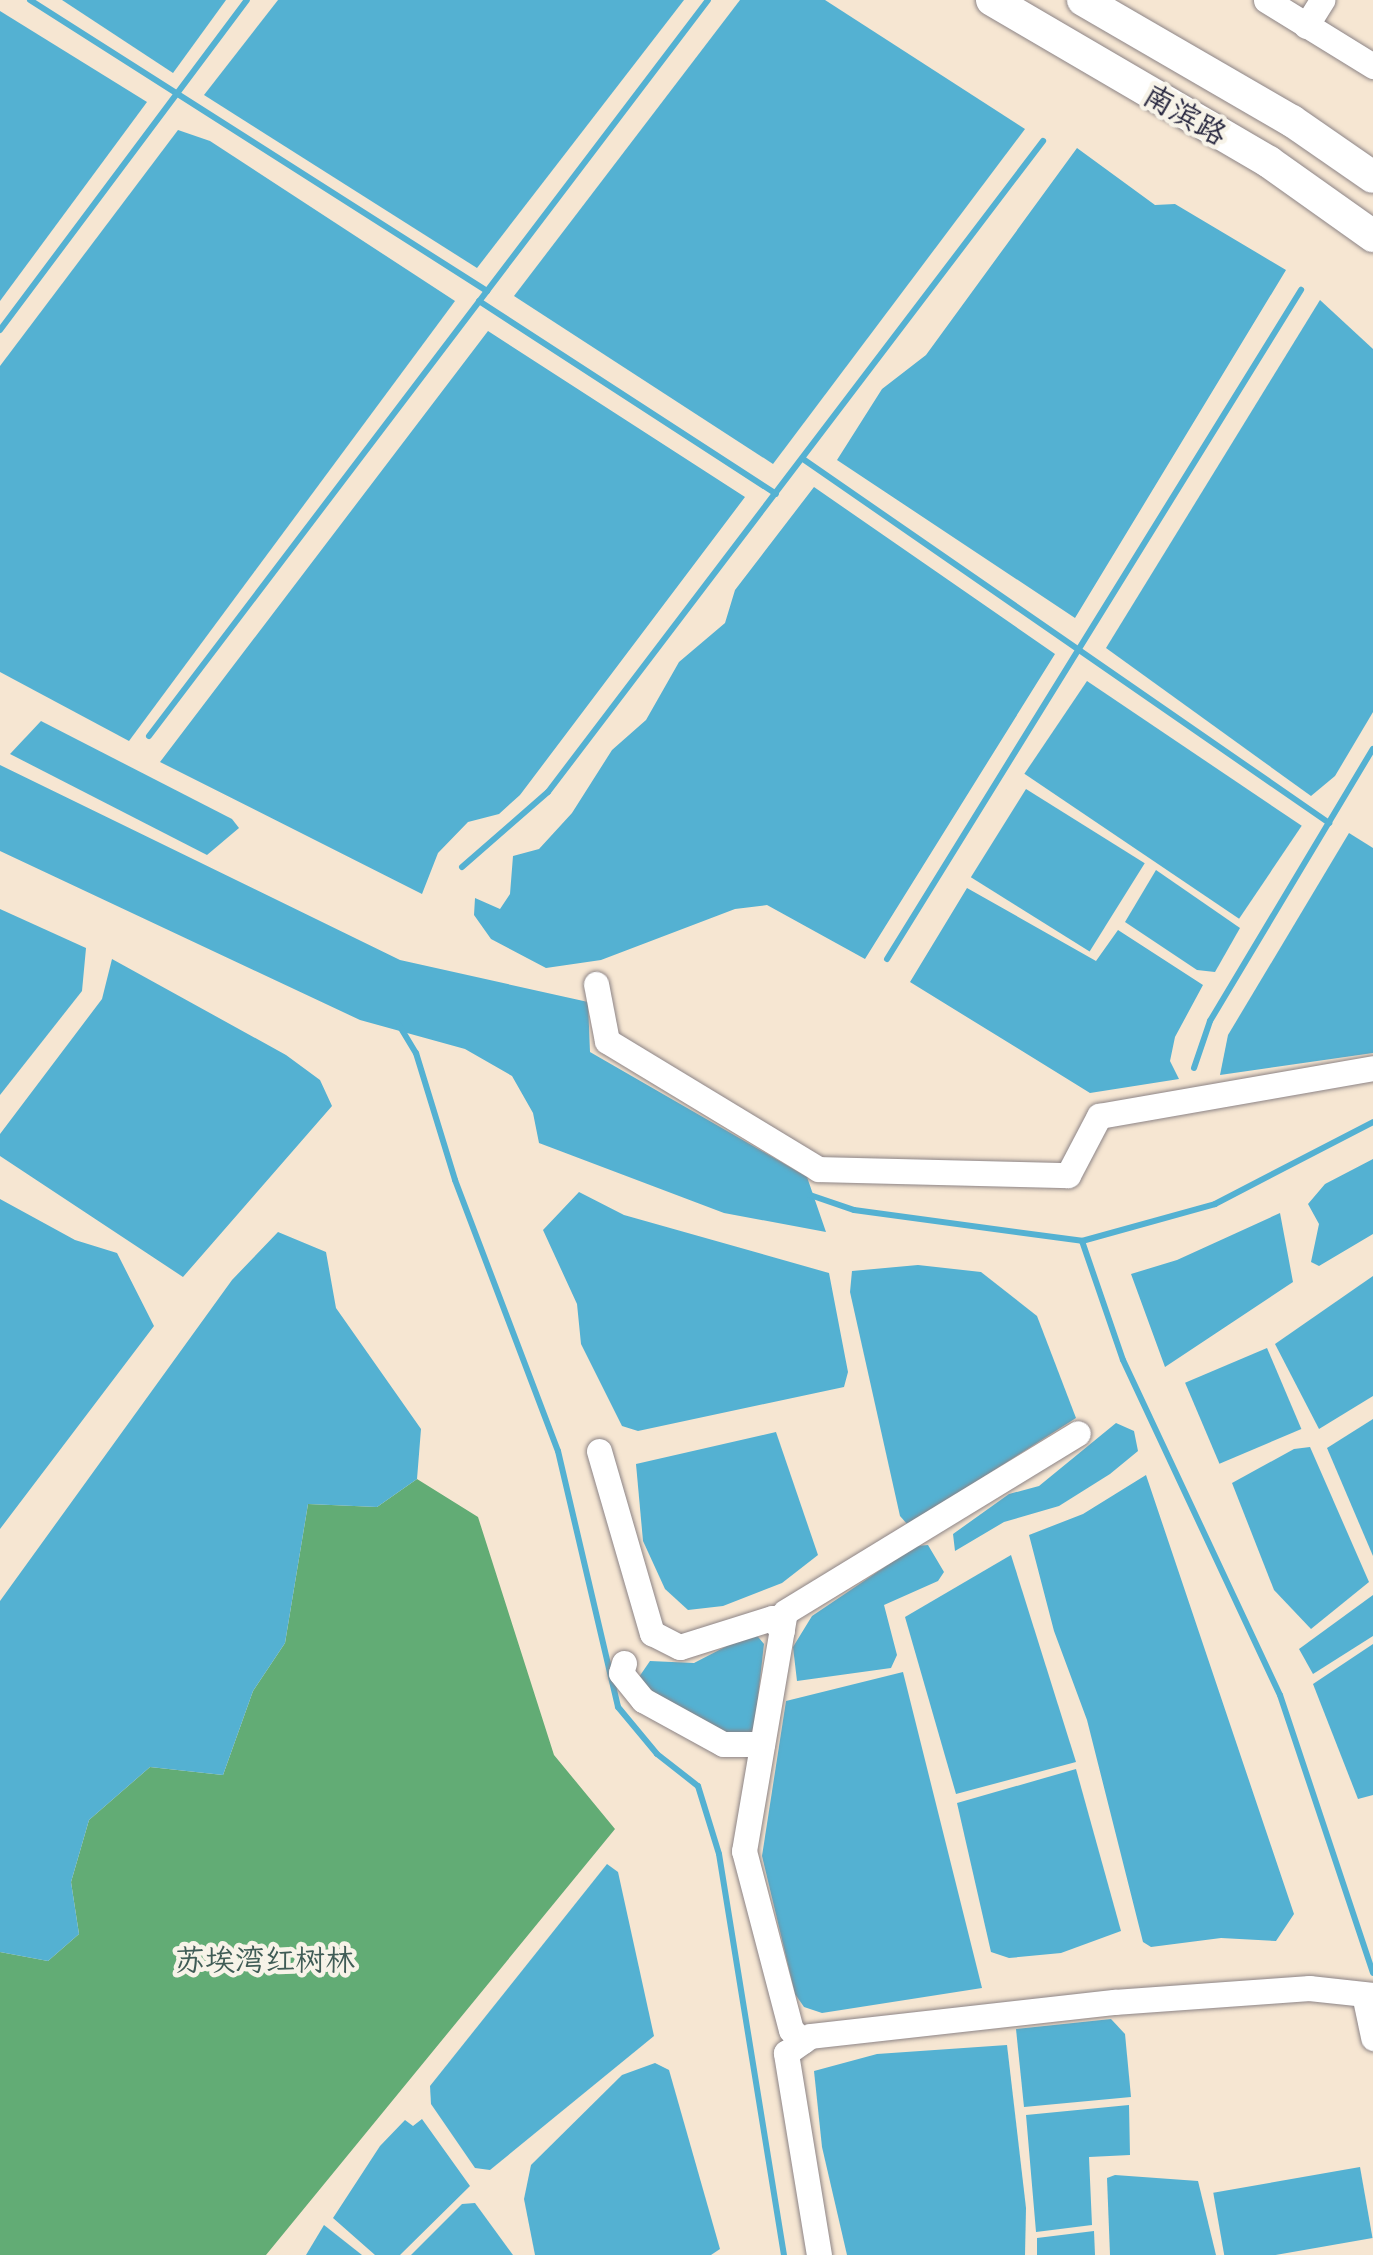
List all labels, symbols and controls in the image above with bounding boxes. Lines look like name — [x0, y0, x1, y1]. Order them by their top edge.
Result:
street label: 南滨路 — [1138, 75, 1234, 151]
park label: 苏埃湾红树林 — [175, 1940, 355, 1976]

